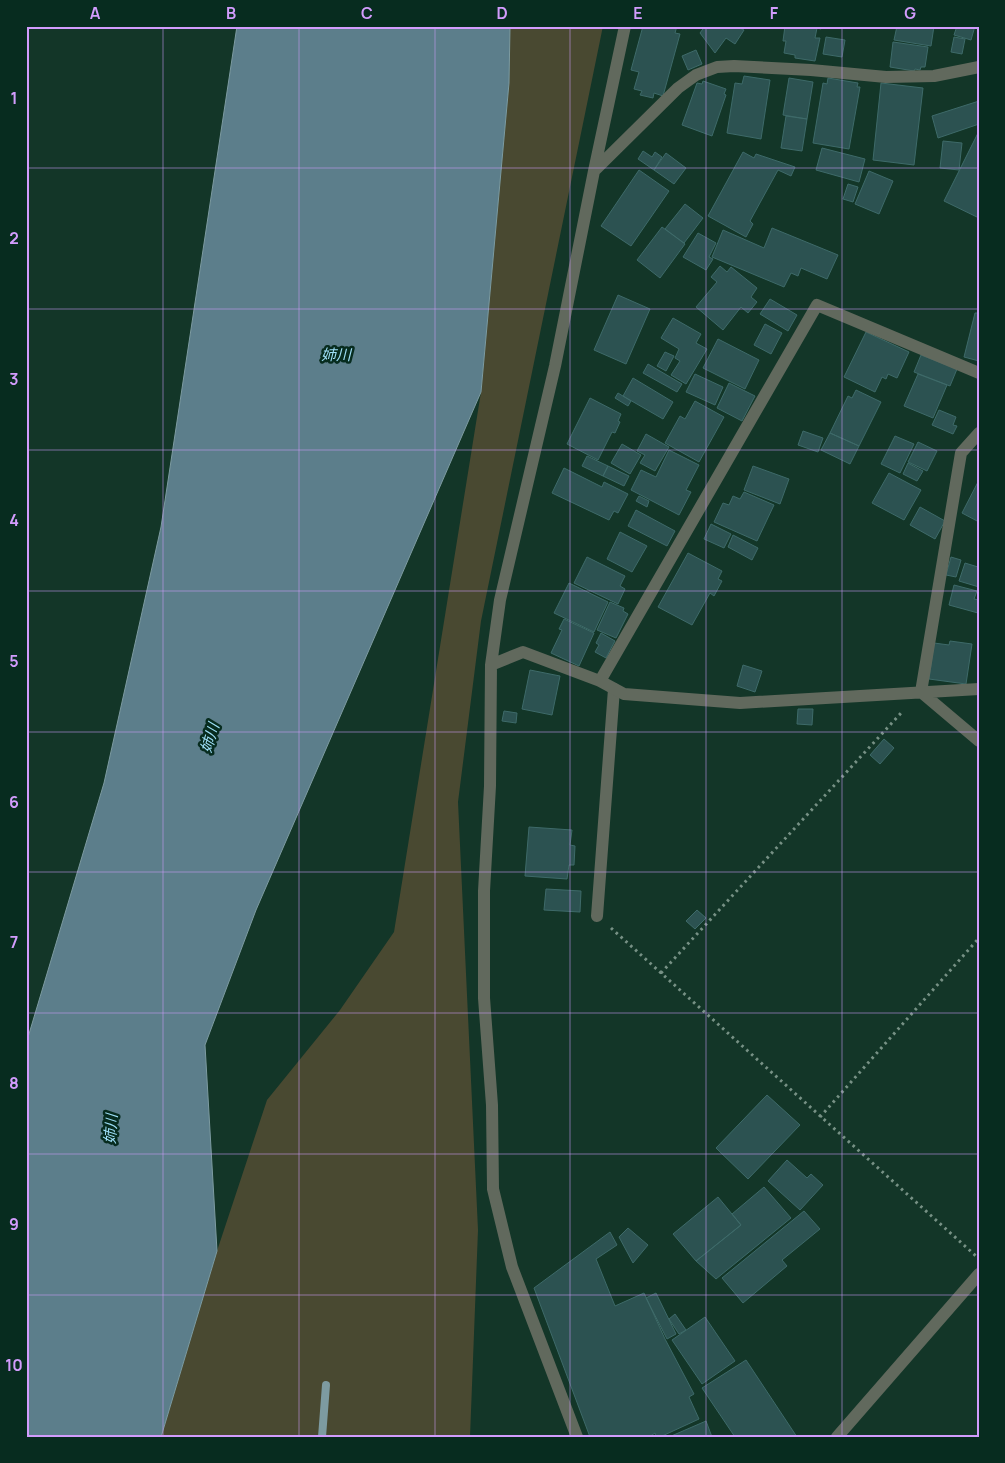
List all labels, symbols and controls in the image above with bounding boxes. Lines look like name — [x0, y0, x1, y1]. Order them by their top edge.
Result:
text: A — [90, 2, 101, 24]
text: B — [226, 2, 236, 24]
text: C — [361, 2, 373, 24]
text: D — [496, 2, 508, 24]
text: E — [633, 2, 643, 24]
text: F — [770, 2, 779, 24]
text: G — [904, 2, 916, 24]
text: 1 — [10, 87, 18, 109]
text: 2 — [9, 227, 19, 249]
water label: 姉川 — [321, 344, 353, 365]
text: 3 — [9, 368, 19, 390]
text: 4 — [9, 509, 19, 531]
text: 5 — [9, 650, 19, 672]
water label: 姉川 — [195, 719, 225, 755]
text: 6 — [9, 791, 19, 813]
text: 7 — [10, 931, 18, 953]
text: 8 — [9, 1072, 19, 1094]
water label: 姉川 — [99, 1111, 122, 1145]
text: 9 — [9, 1213, 19, 1235]
text: 10 — [5, 1354, 23, 1376]

